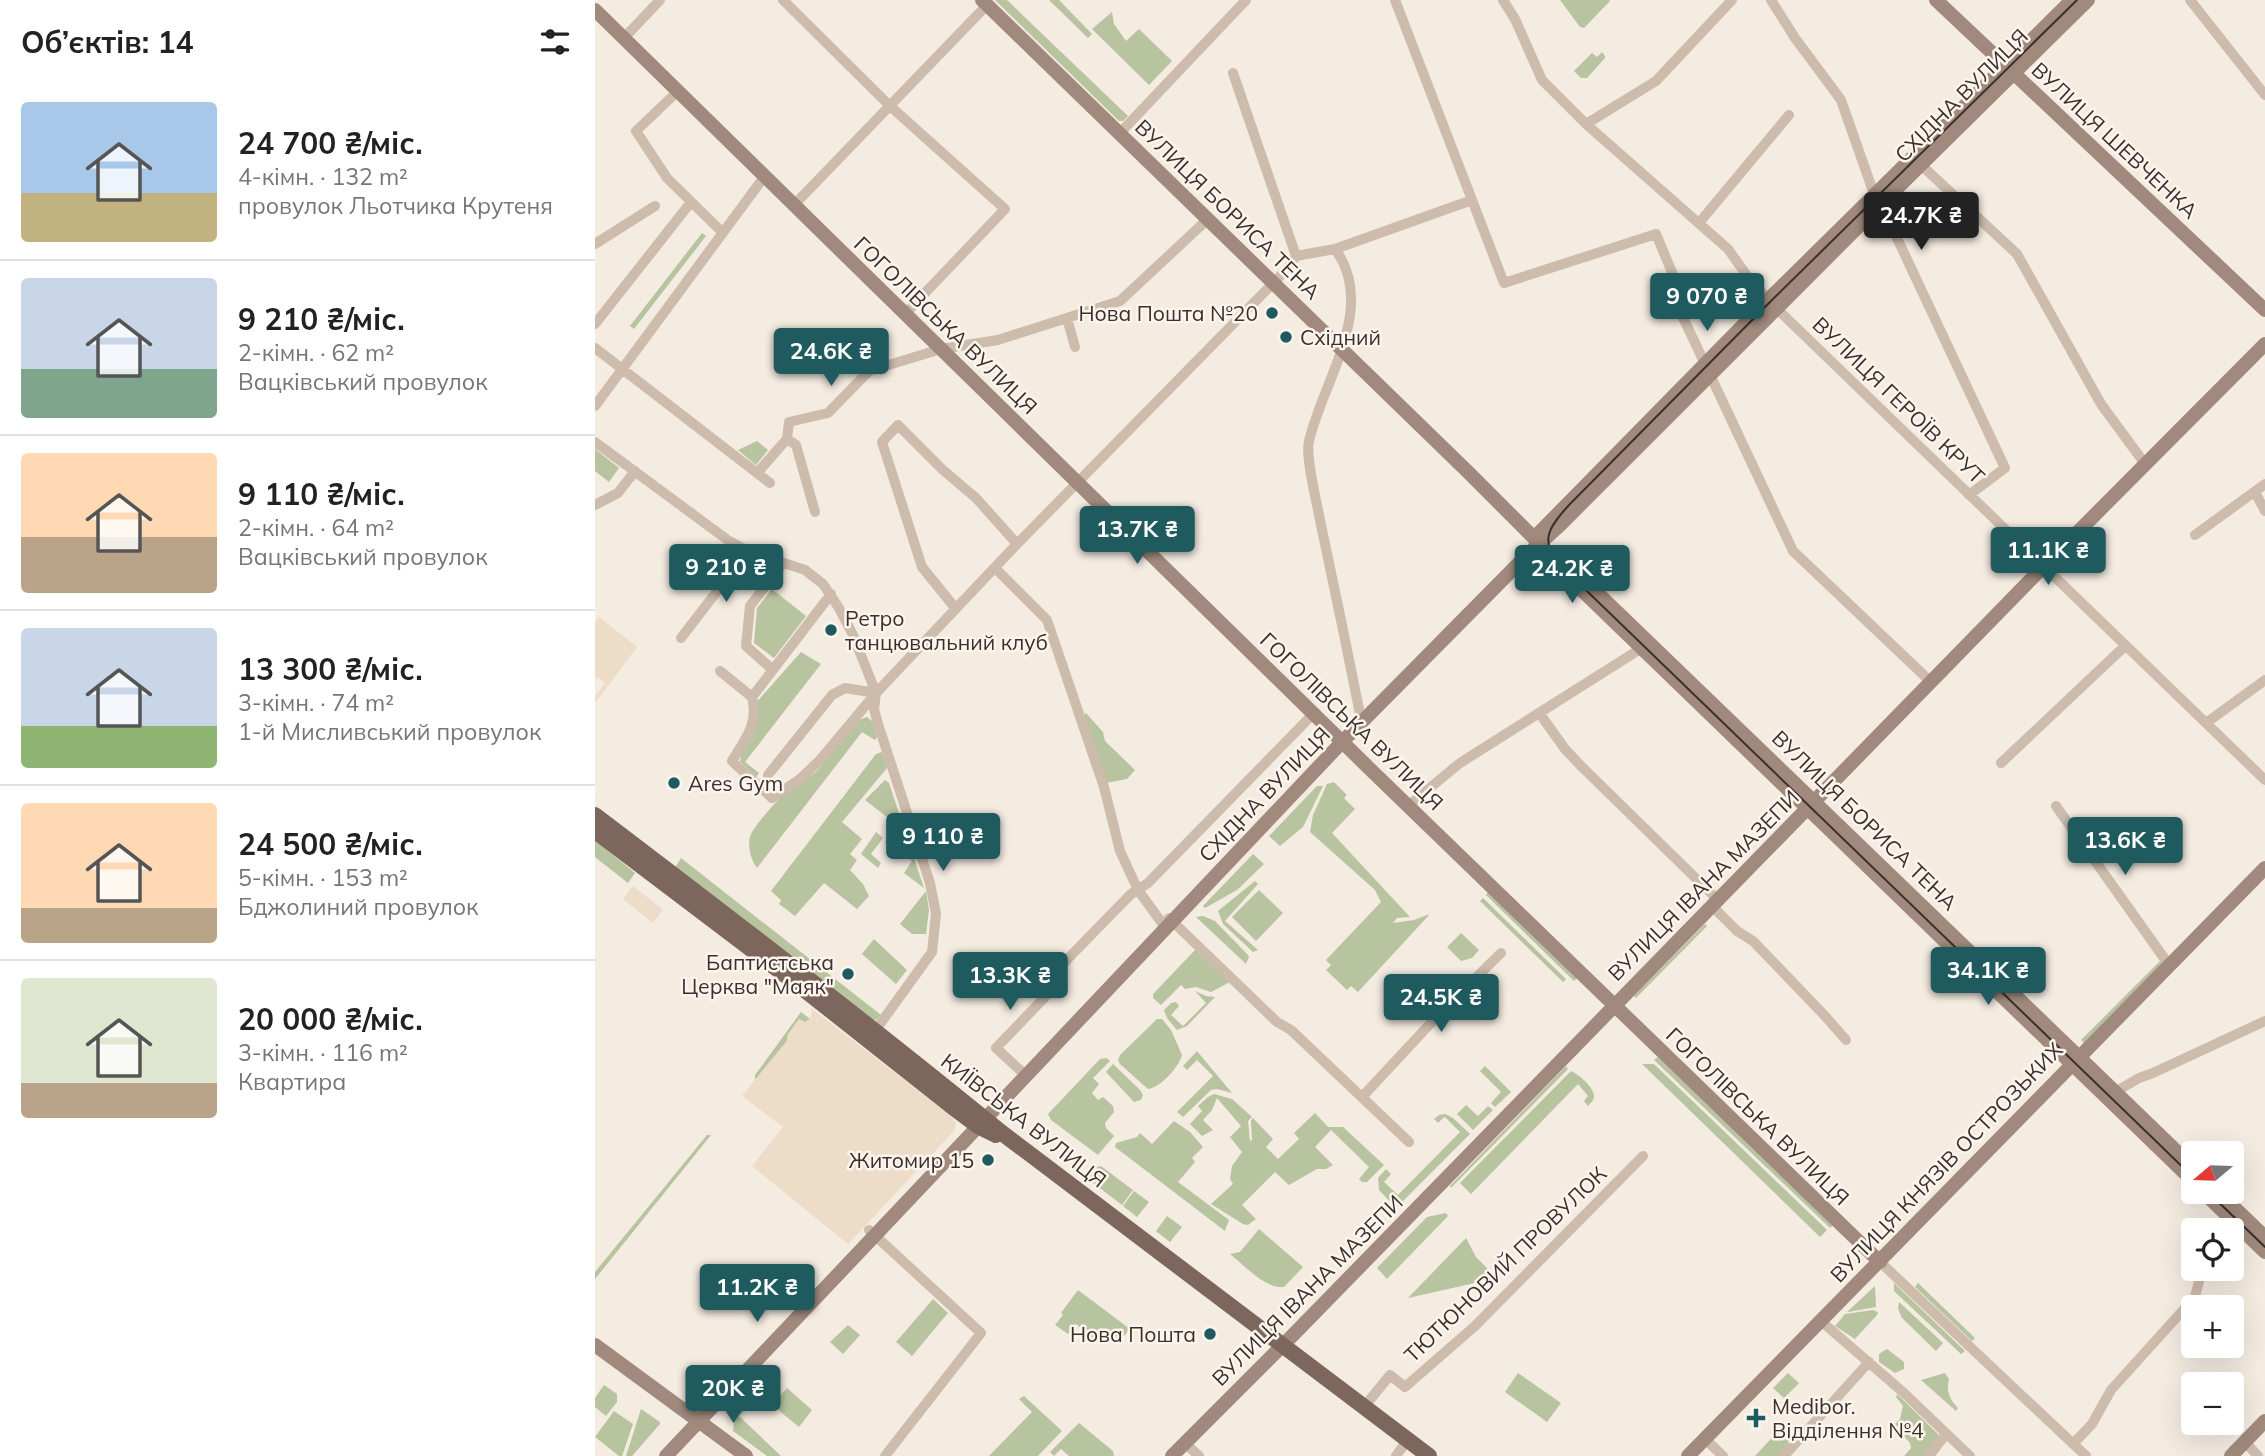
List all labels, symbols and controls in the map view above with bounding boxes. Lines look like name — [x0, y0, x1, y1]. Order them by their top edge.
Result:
text: Об’єктів: 14 — [21, 23, 193, 61]
icon: filters — [536, 23, 574, 61]
street label: СХІДНА ВУЛИЦЯ — [1889, 23, 2033, 167]
street label: ВУЛИЦЯ ШЕВЧЕНКА — [2027, 56, 2204, 224]
street label: ВУЛИЦЯ БОРИСА ТЕНА — [1130, 114, 1326, 305]
text: 24 700 ₴/міс. — [238, 124, 423, 162]
icon: home — [77, 130, 161, 214]
text: 4-кімн. · 132 m² — [238, 162, 408, 191]
text: провулок Льотчика Крутеня — [238, 191, 553, 220]
pin: 24.7K ₴ — [1856, 192, 1986, 252]
text: 24.7K ₴ — [1880, 200, 1962, 229]
street label: ГОГОЛІВСЬКА ВУЛИЦЯ — [849, 231, 1043, 419]
pin: 9 070 ₴ — [1642, 274, 1772, 333]
text: 9 070 ₴ — [1666, 281, 1748, 310]
text: 9 210 ₴/міс. — [238, 300, 405, 338]
place label: Нова Пошта №20 — [1078, 300, 1258, 326]
marker: Нова Пошта №20 — [1264, 305, 1280, 321]
icon: home — [77, 306, 161, 390]
street label: ВУЛИЦЯ ГЕРОЇВ КРУТ — [1808, 311, 1991, 489]
place label: Східний — [1300, 324, 1381, 350]
pin: 24.6K ₴ — [766, 328, 896, 388]
marker: Східний — [1278, 329, 1294, 345]
text: 24.6K ₴ — [790, 336, 872, 365]
text: 2-кімн. · 62 m² — [238, 338, 394, 367]
text: Вацківський провулок — [238, 367, 488, 396]
text: 9 110 ₴/міс. — [238, 475, 405, 513]
icon: home — [77, 481, 161, 565]
pin: 13.7K ₴ — [1072, 506, 1202, 566]
text: 2-кімн. · 64 m² — [238, 513, 394, 542]
text: 13.7K ₴ — [1096, 514, 1178, 543]
pin: 11.1K ₴ — [1983, 528, 2113, 587]
text: 11.1K ₴ — [2007, 535, 2089, 564]
text: Вацківський провулок — [238, 542, 488, 571]
pin: 9 210 ₴ — [661, 544, 791, 604]
pin: 24.2K ₴ — [1507, 546, 1637, 605]
text: 9 210 ₴ — [685, 552, 767, 581]
text: 24.2K ₴ — [1531, 553, 1613, 582]
place label: Ретро танцювальний клуб — [845, 605, 1048, 655]
marker: Ретро танцювальний клуб — [823, 622, 839, 638]
street label: ГОГОЛІВСЬКА ВУЛИЦЯ — [1255, 627, 1449, 815]
text: 13 300 ₴/міс. — [238, 650, 423, 688]
icon: home — [77, 656, 161, 740]
text: 3-кімн. · 74 m² — [238, 688, 394, 717]
text: 1-й Мисливський провулок — [238, 717, 541, 746]
street label: СХІДНА ВУЛИЦЯ — [1193, 721, 1335, 867]
street label: ВУЛИЦЯ БОРИСА ТЕНА — [1767, 725, 1963, 916]
place label: Ares Gym — [688, 770, 783, 796]
marker: Ares Gym — [666, 775, 682, 791]
street label: ВУЛИЦЯ ІВАНА МАЗЕПИ — [1602, 784, 1804, 986]
pin: 9 110 ₴ — [878, 814, 1008, 873]
pin: 13.6K ₴ — [2060, 818, 2190, 877]
text: 9 110 ₴ — [902, 821, 984, 850]
text: 24 500 ₴/міс. — [238, 825, 423, 863]
text: 13.6K ₴ — [2084, 825, 2166, 854]
icon: home — [77, 831, 161, 915]
text: 5-кімн. · 153 m² — [238, 863, 408, 892]
text: Бджолиний провулок — [238, 892, 479, 921]
pin: 34.1K ₴ — [1923, 948, 2053, 1007]
place label: Баптистська Церква "Маяк" — [681, 949, 834, 999]
pin: 13.3K ₴ — [945, 953, 1075, 1012]
text: 34.1K ₴ — [1947, 955, 2029, 984]
text: 13.3K ₴ — [969, 960, 1051, 989]
marker: Баптистська Церква "Маяк" — [840, 966, 856, 982]
pin: 24.5K ₴ — [1376, 974, 1506, 1034]
text: 24.5K ₴ — [1400, 982, 1482, 1011]
text: 20 000 ₴/міс. — [238, 1000, 423, 1038]
icon: home — [77, 1006, 161, 1090]
street label: ГОГОЛІВСЬКА ВУЛИЦЯ — [1661, 1022, 1855, 1210]
street label: ВУЛИЦЯ КНЯЗІВ ОСТРОЗЬКИХ — [1824, 1037, 2068, 1287]
text: 3-кімн. · 116 m² — [238, 1038, 408, 1067]
street label: КИЇВСЬКА ВУЛИЦЯ — [936, 1047, 1112, 1193]
text: Квартира — [238, 1067, 346, 1096]
north arrow — [2181, 1141, 2243, 1204]
map controls — [2181, 1141, 2244, 1435]
place label: Житомир 15 — [849, 1147, 974, 1173]
marker: Житомир 15 — [980, 1152, 996, 1168]
street label: ТЮТЮНОВИЙ ПРОВУЛОК — [1399, 1160, 1612, 1367]
street label: ВУЛИЦЯ ІВАНА МАЗЕПИ — [1206, 1189, 1408, 1391]
button: locate — [2181, 1218, 2244, 1281]
pin: 11.2K ₴ — [692, 1264, 822, 1324]
text: 11.2K ₴ — [716, 1272, 798, 1301]
button: + — [2181, 1295, 2244, 1358]
place label: Нова Пошта — [1070, 1321, 1196, 1347]
marker: Нова Пошта — [1202, 1326, 1218, 1342]
pin: 20K ₴ — [684, 1366, 782, 1425]
button: − — [2181, 1372, 2244, 1435]
text: 20K ₴ — [701, 1373, 765, 1402]
place label: Medibor. Відділення №4 — [1772, 1393, 1924, 1443]
marker: Medibor. Відділення №4 — [1746, 1408, 1766, 1428]

